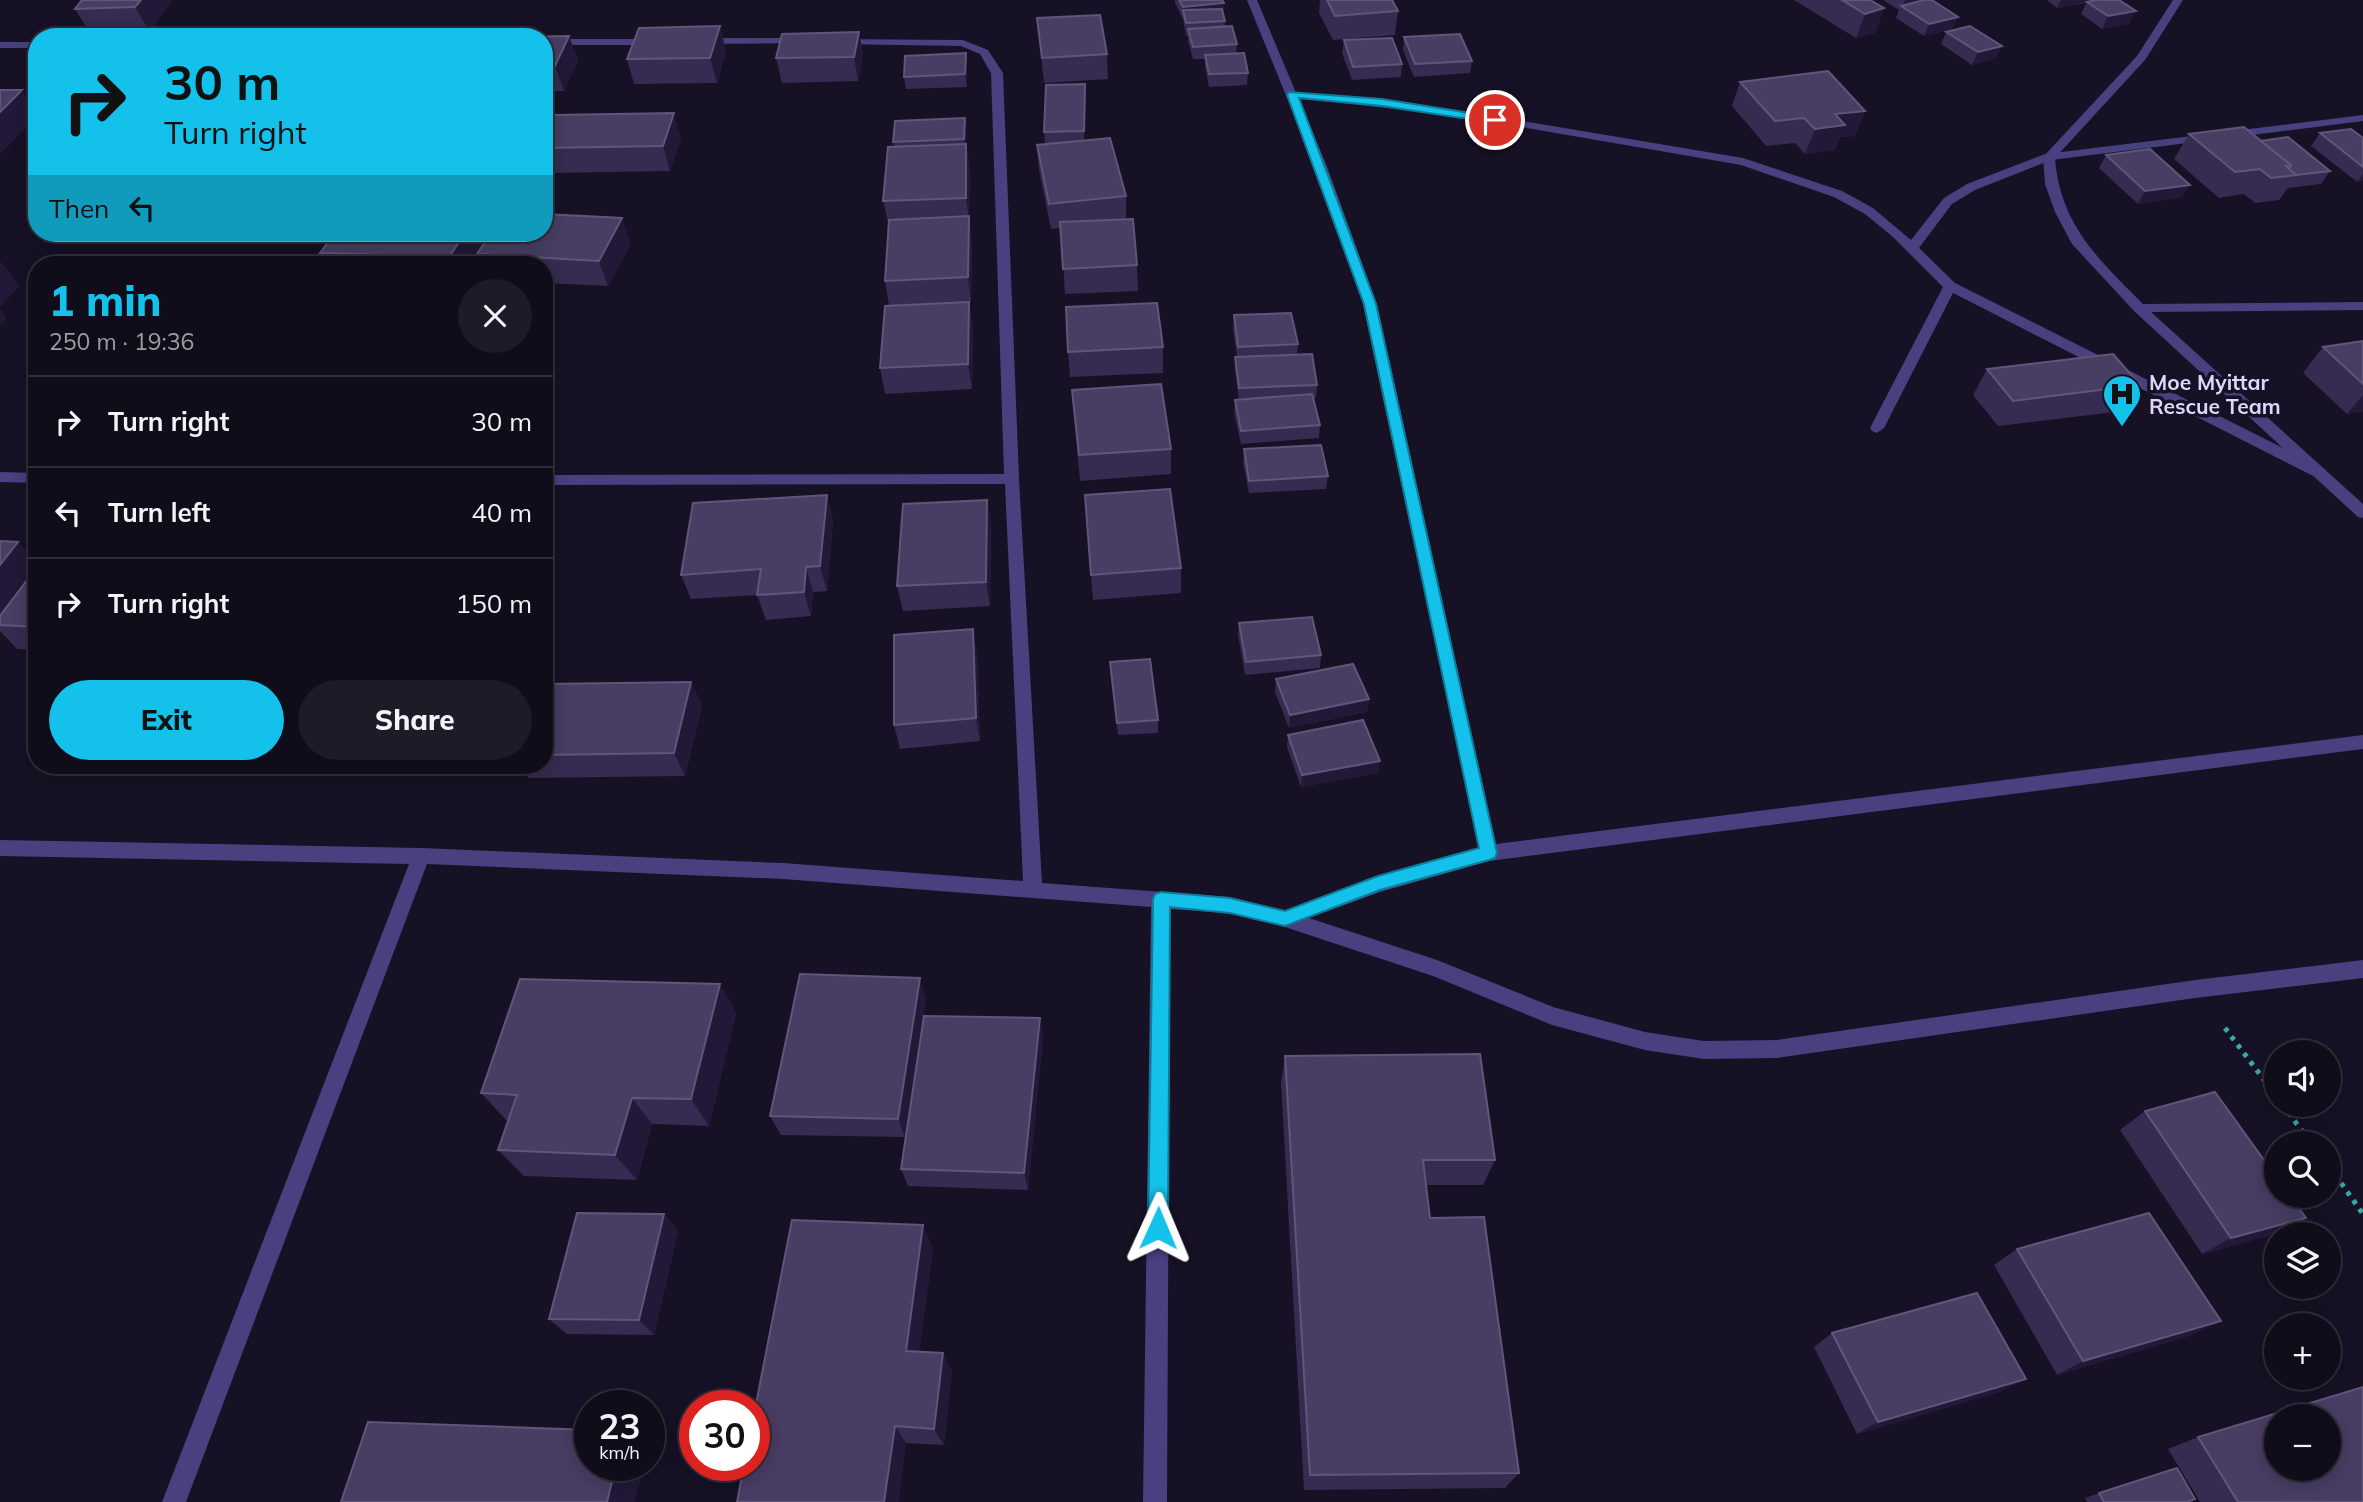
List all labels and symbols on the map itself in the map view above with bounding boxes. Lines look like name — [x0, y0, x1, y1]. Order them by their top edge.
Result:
pin — [1465, 90, 1525, 150]
place label: Moe Myittar Rescue Team — [2149, 369, 2281, 419]
hospital icon: Moe Myittar Rescue Team — [2101, 373, 2143, 428]
position arrow — [1121, 1191, 1195, 1265]
speed limit sign: 30 — [679, 1390, 770, 1481]

